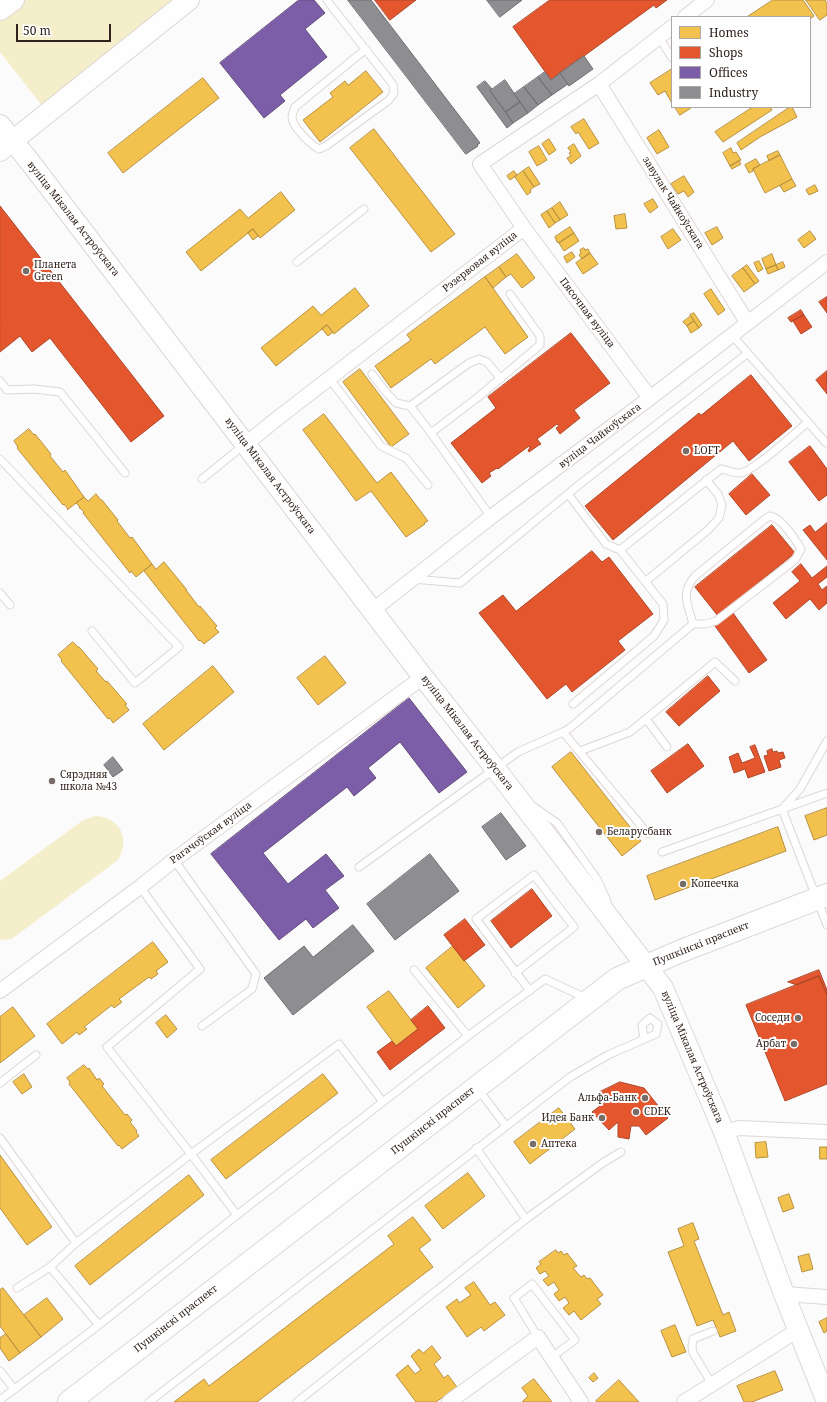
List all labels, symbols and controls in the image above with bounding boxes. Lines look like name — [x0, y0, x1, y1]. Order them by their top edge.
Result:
scale bar — [18, 16, 113, 42]
legend — [671, 16, 811, 108]
text: 50 m — [23, 22, 51, 39]
text: Homes — [709, 24, 749, 41]
text: Shops — [709, 44, 743, 61]
text: Offices — [709, 64, 748, 81]
text: Industry — [709, 84, 758, 101]
street label: завулак Чайкоўскага — [640, 155, 706, 251]
street label: вуліца Мікалая Астроўскага — [24, 159, 122, 279]
street label: Рэзервовая вуліца — [440, 229, 520, 295]
place label: Планета Green — [34, 259, 77, 282]
marker: Планета Green — [21, 266, 31, 276]
street label: Пясочная вуліца — [557, 276, 617, 350]
street label: вуліца Чайкоўскага — [556, 401, 644, 471]
street label: вуліца Мікалая Астроўскага — [222, 415, 318, 537]
place label: LOFT — [694, 445, 720, 457]
marker: LOFT — [681, 446, 691, 456]
street label: вуліца Мікалая Астроўскага — [418, 673, 516, 793]
place label: Сярэдняя школа №43 — [60, 769, 117, 792]
marker: Сярэдняя школа №43 — [47, 776, 57, 786]
street label: Рагачоўская вуліца — [168, 799, 254, 867]
place label: Беларусбанк — [607, 826, 672, 838]
marker: Беларусбанк — [594, 827, 604, 837]
place label: Копеечка — [691, 878, 739, 890]
marker: Копеечка — [678, 879, 688, 889]
street label: Пушкінскі праспект — [651, 919, 751, 969]
street label: вуліца Мікалая Астроўскага — [659, 989, 725, 1125]
place label: Соседи — [755, 1012, 790, 1024]
marker: Соседи — [793, 1013, 803, 1023]
place label: Арбат — [756, 1038, 786, 1050]
marker: Арбат — [789, 1039, 799, 1049]
street label: Пушкінскі праспект — [389, 1085, 477, 1157]
place label: Альфа-Банк — [578, 1092, 637, 1104]
marker: Альфа-Банк — [640, 1093, 650, 1103]
place label: CDEK — [644, 1106, 671, 1118]
marker: CDEK — [631, 1107, 641, 1117]
place label: Идея Банк — [541, 1112, 594, 1124]
marker: Идея Банк — [597, 1113, 607, 1123]
place label: Аптека — [541, 1138, 577, 1150]
marker: Аптека — [528, 1139, 538, 1149]
street label: Пушкінскі праспект — [132, 1283, 220, 1355]

